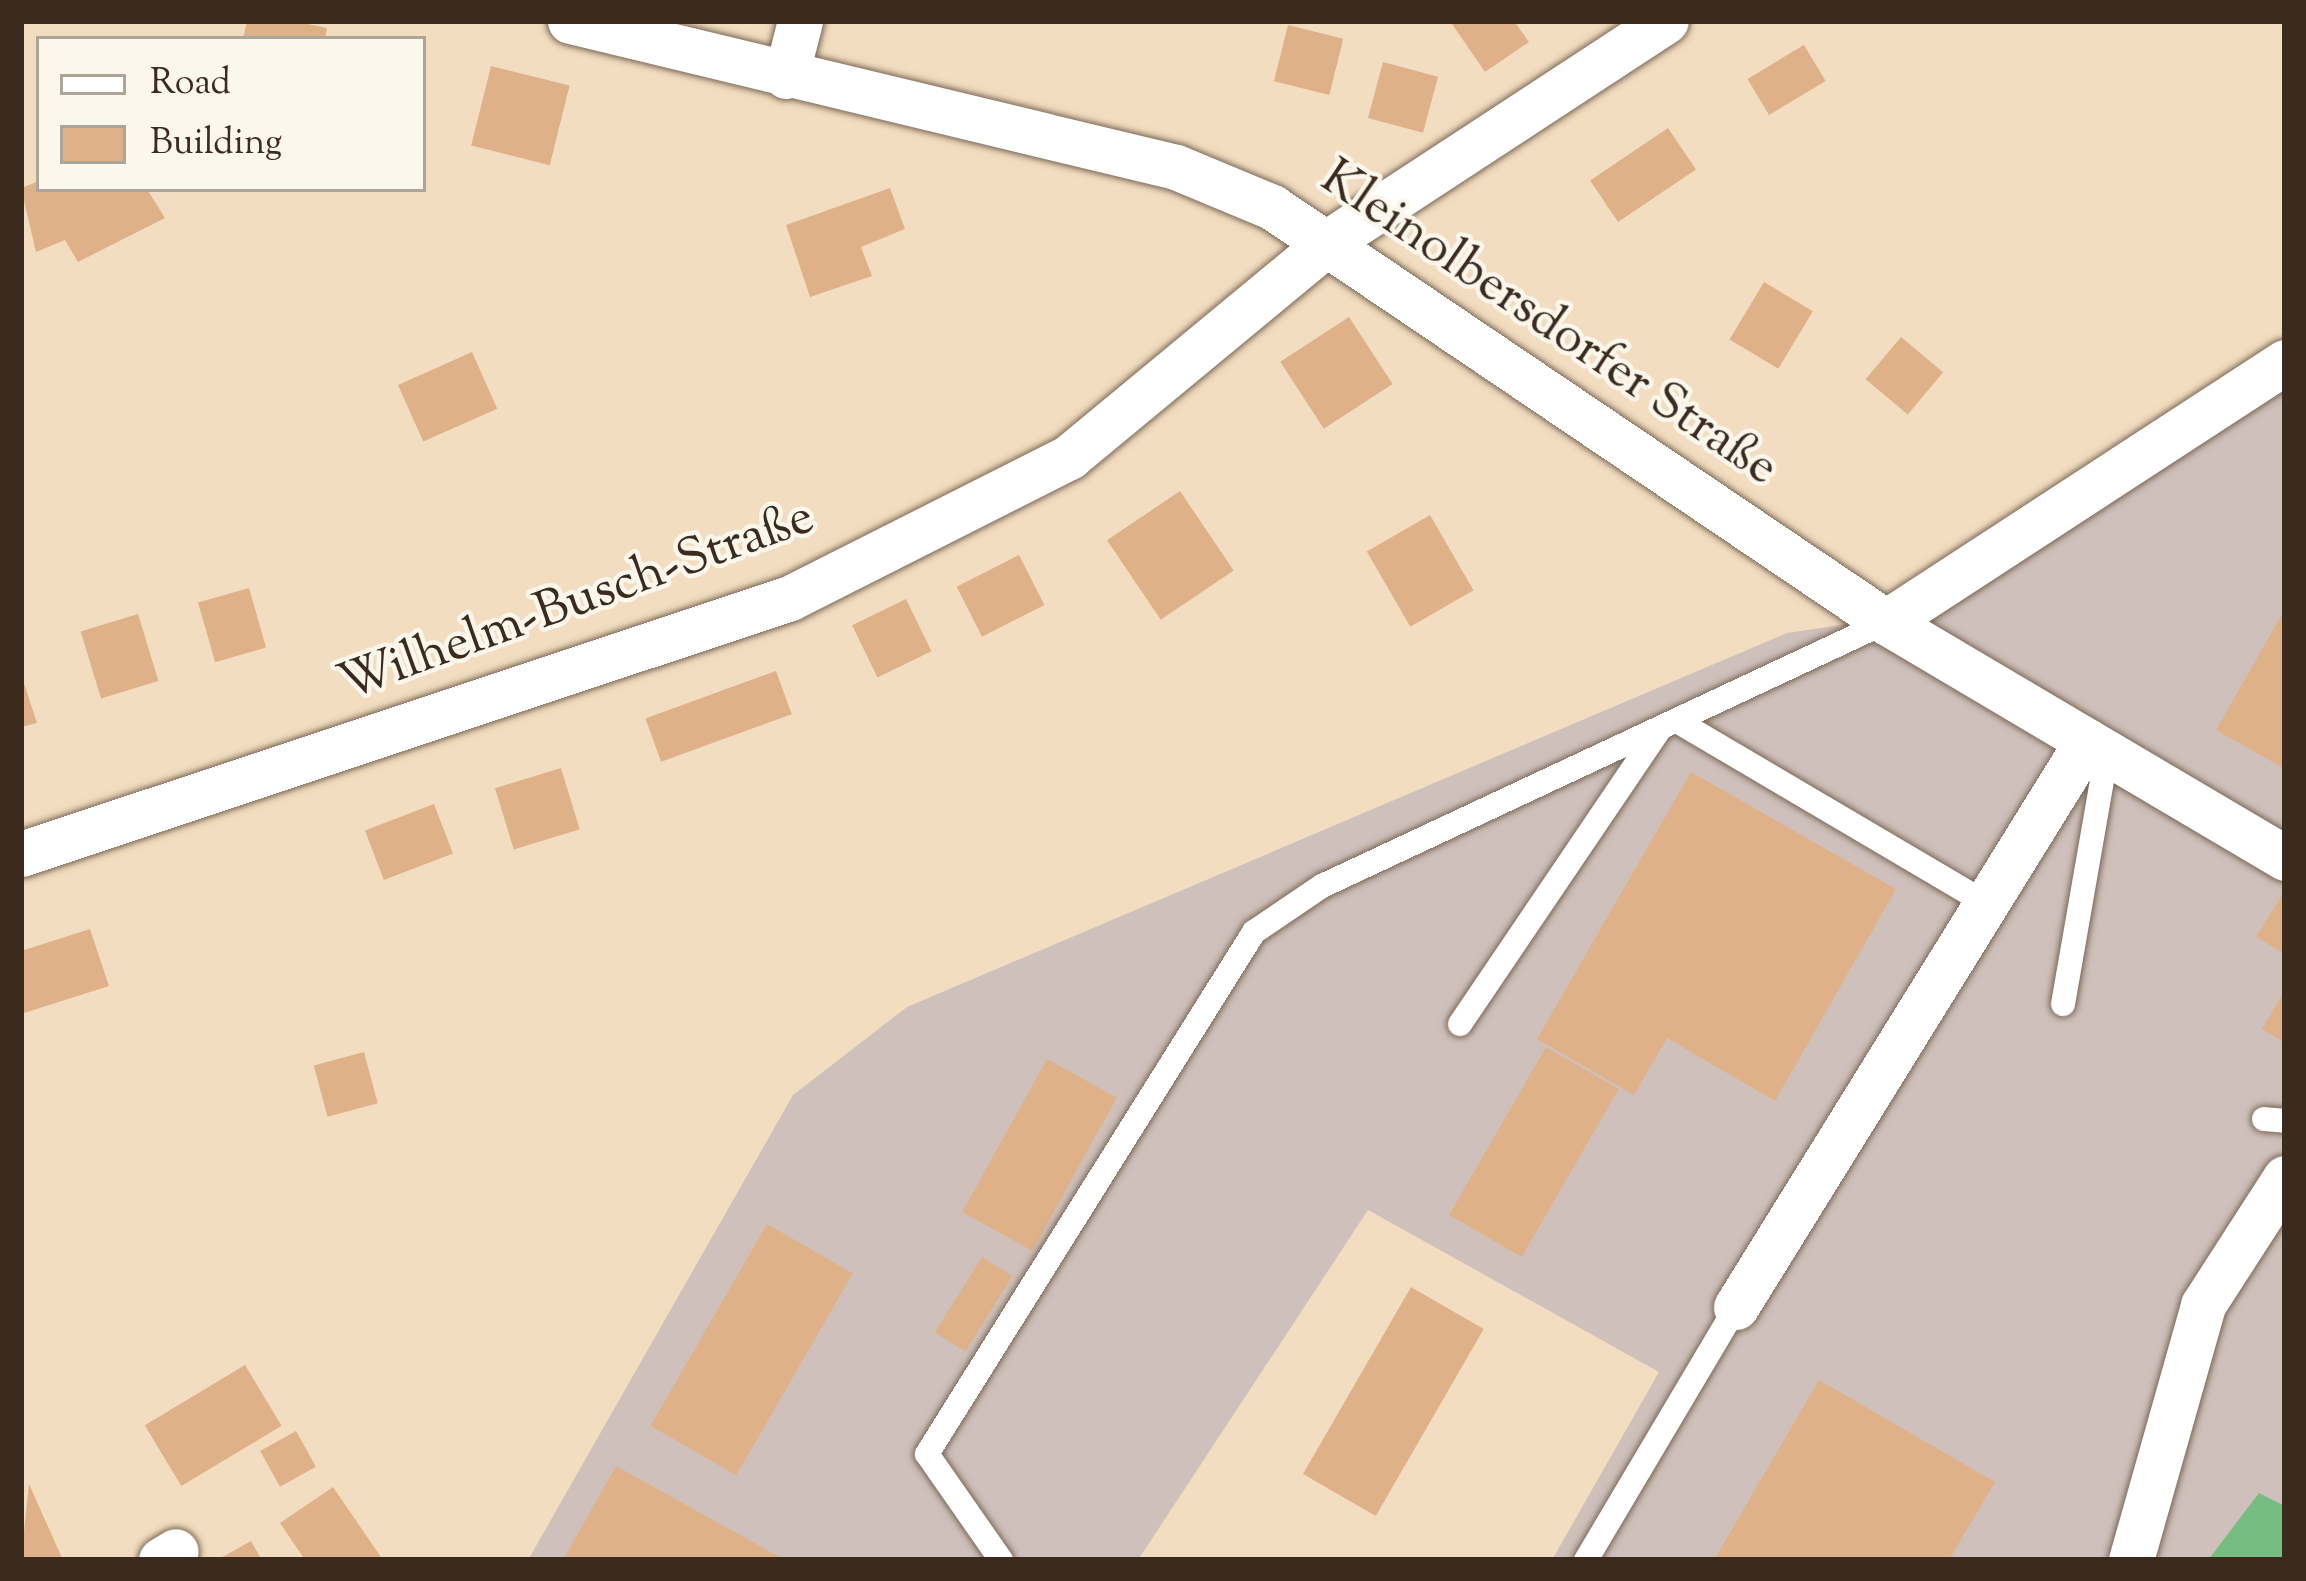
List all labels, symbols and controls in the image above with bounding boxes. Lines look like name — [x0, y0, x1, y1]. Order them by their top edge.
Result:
legend — [36, 36, 426, 192]
text: Road — [150, 58, 231, 110]
text: Building — [150, 118, 282, 170]
street label: Kleinolbersdorfer Straße — [1308, 149, 1788, 501]
street label: Wilhelm-Busch-Straße — [331, 489, 823, 717]

